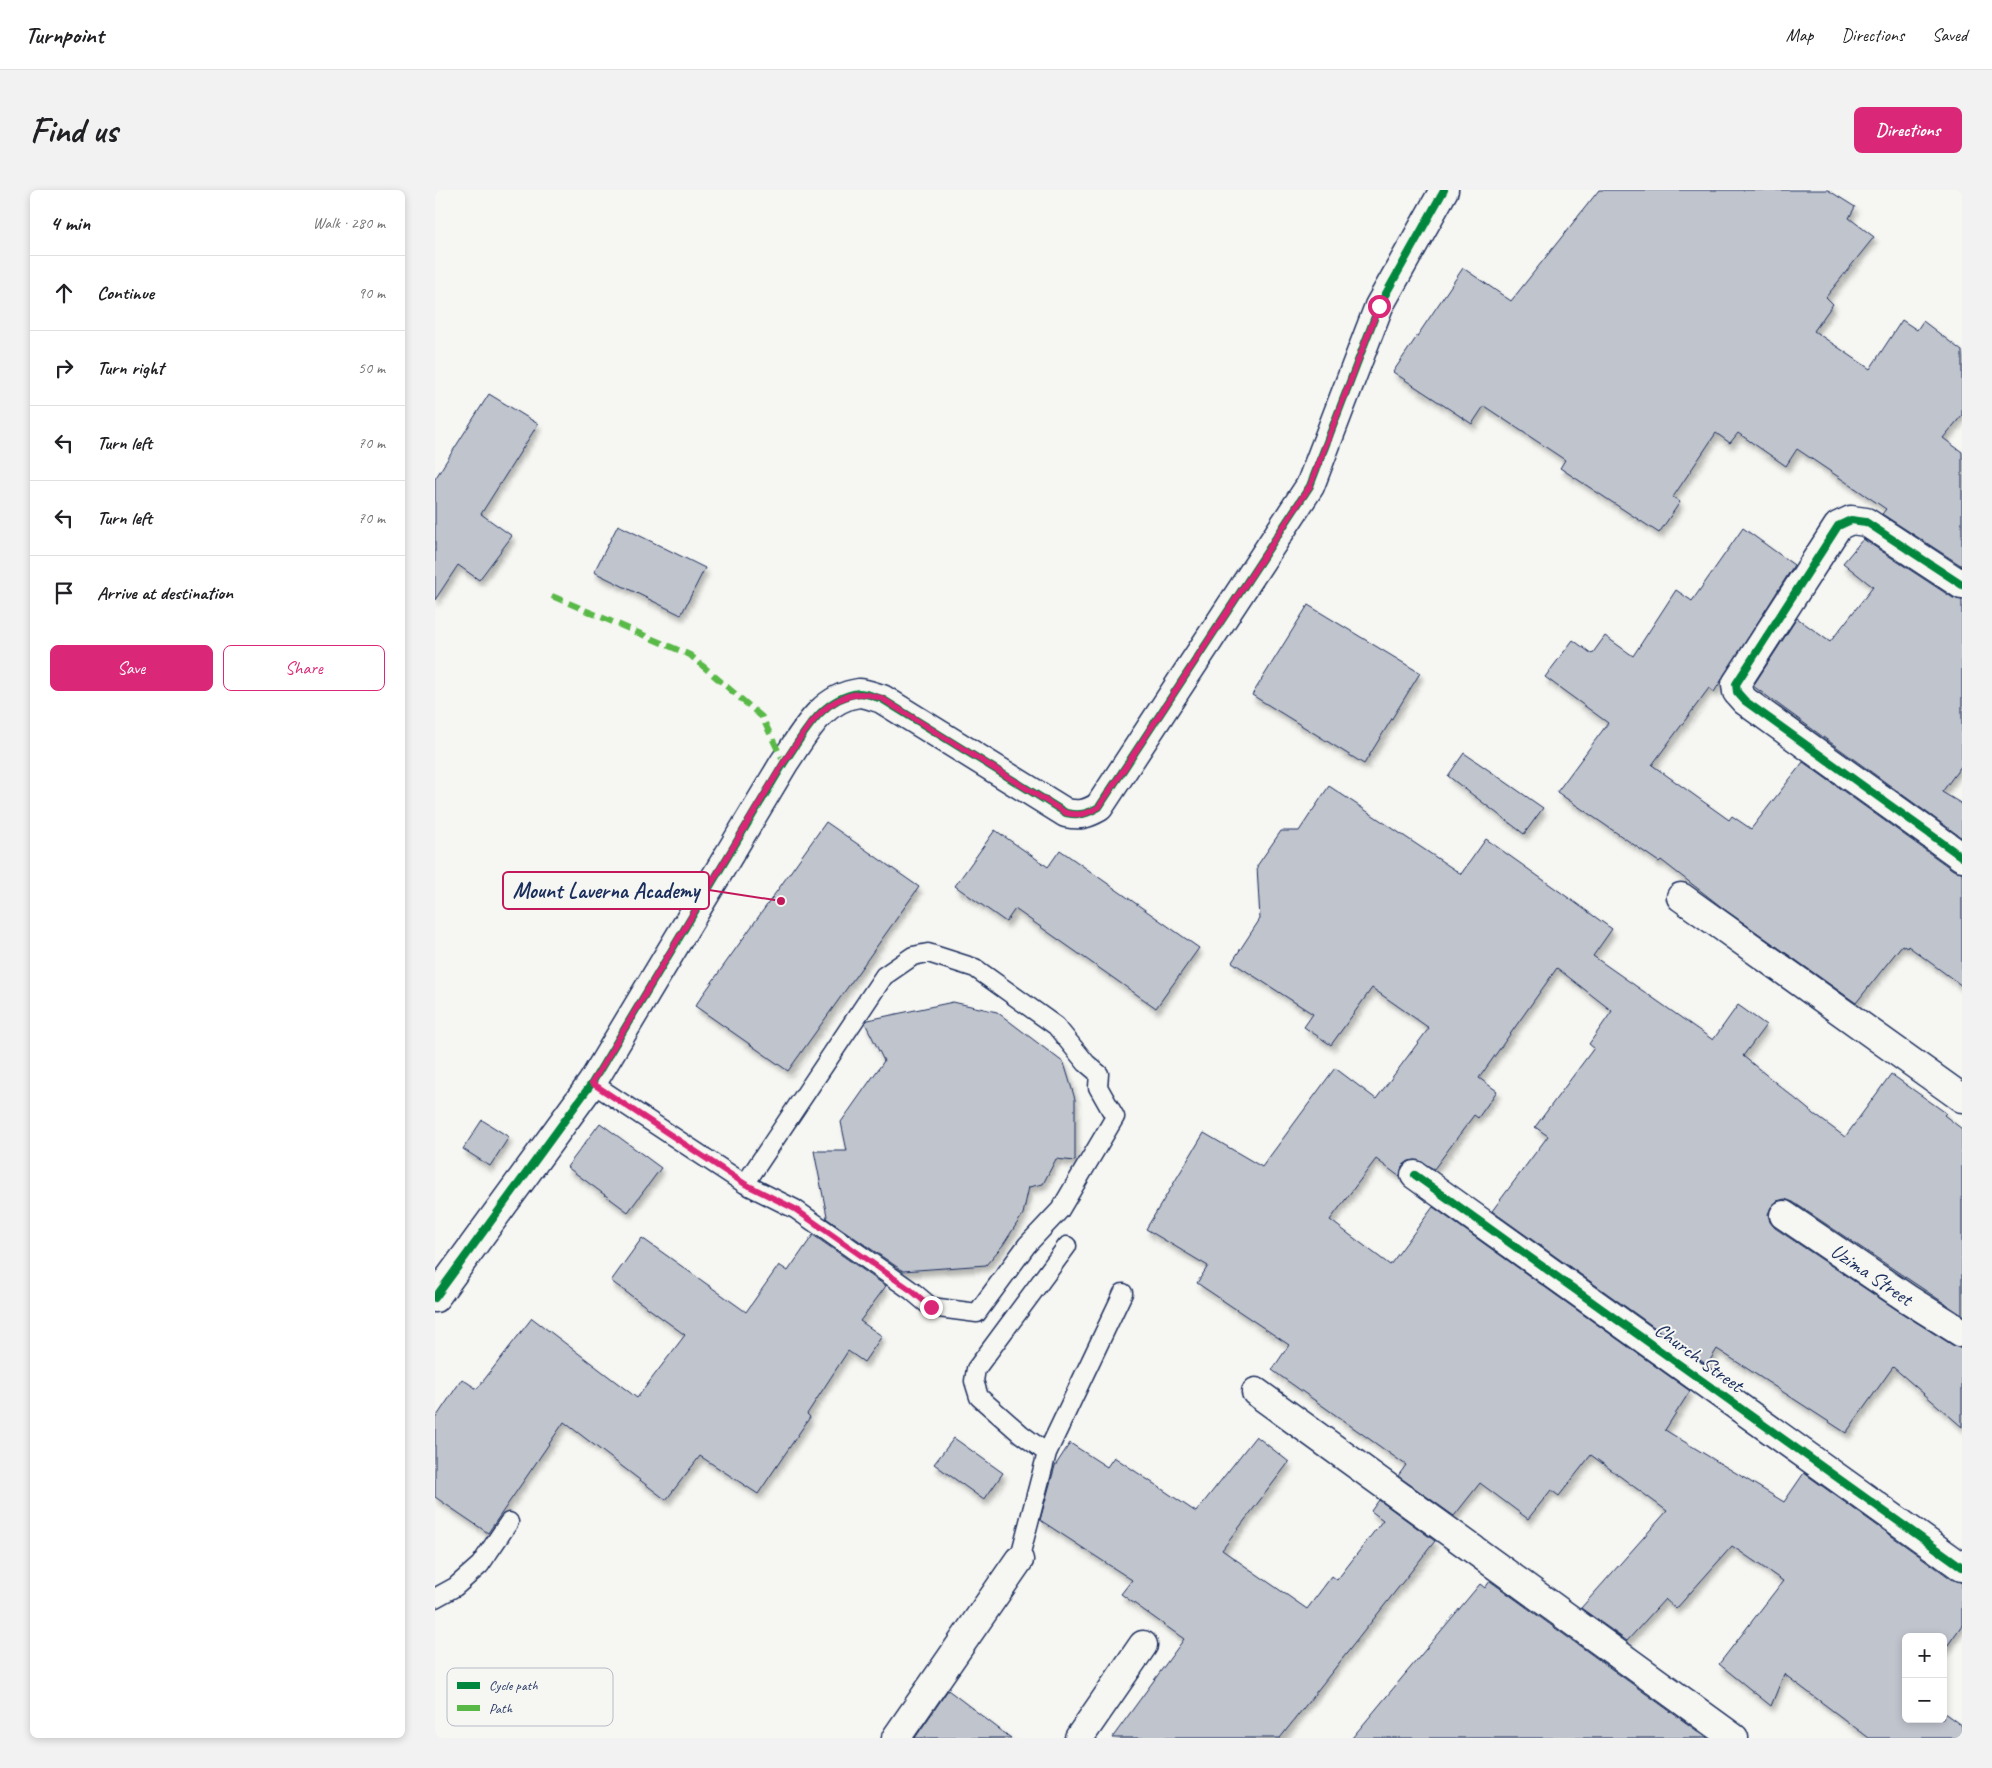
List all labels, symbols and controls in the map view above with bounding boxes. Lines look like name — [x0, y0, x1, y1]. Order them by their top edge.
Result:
text: Turnpoint — [25, 20, 104, 50]
text: Map — [1786, 24, 1813, 46]
text: Directions — [1841, 24, 1904, 46]
text: Saved — [1932, 24, 1967, 46]
button: Directions — [1854, 107, 1962, 153]
text: Find us — [30, 108, 117, 153]
text: 4 min — [50, 210, 90, 236]
text: Walk · 280 m — [313, 213, 385, 233]
icon: ahead — [50, 279, 78, 307]
text: Continue — [97, 281, 154, 305]
text: 90 m — [358, 283, 385, 303]
route start — [1368, 295, 1391, 318]
icon: right — [50, 354, 78, 382]
text: Turn right — [97, 356, 164, 380]
text: 50 m — [358, 358, 385, 378]
icon: left — [50, 429, 78, 457]
text: Turn left — [97, 431, 152, 455]
text: 70 m — [358, 433, 385, 453]
icon: left — [50, 504, 78, 532]
text: Turn left — [97, 506, 152, 530]
text: 70 m — [358, 508, 385, 528]
icon: arrive — [50, 579, 78, 607]
text: Arrive at destination — [97, 581, 233, 605]
button: Save — [50, 645, 213, 691]
button: Share — [223, 645, 385, 691]
callout: Mount Laverna Academy — [503, 872, 709, 909]
text: Mount Laverna Academy — [513, 877, 702, 905]
street label: Uzima Street — [1826, 1238, 1919, 1313]
route end — [920, 1296, 943, 1319]
street label: Church Street — [1650, 1316, 1750, 1399]
map controls — [1902, 1633, 1947, 1723]
button: + — [1902, 1633, 1947, 1678]
legend — [447, 1668, 613, 1726]
text: Cycle path — [489, 1677, 538, 1694]
button: − — [1902, 1678, 1947, 1723]
text: Path — [489, 1700, 513, 1717]

